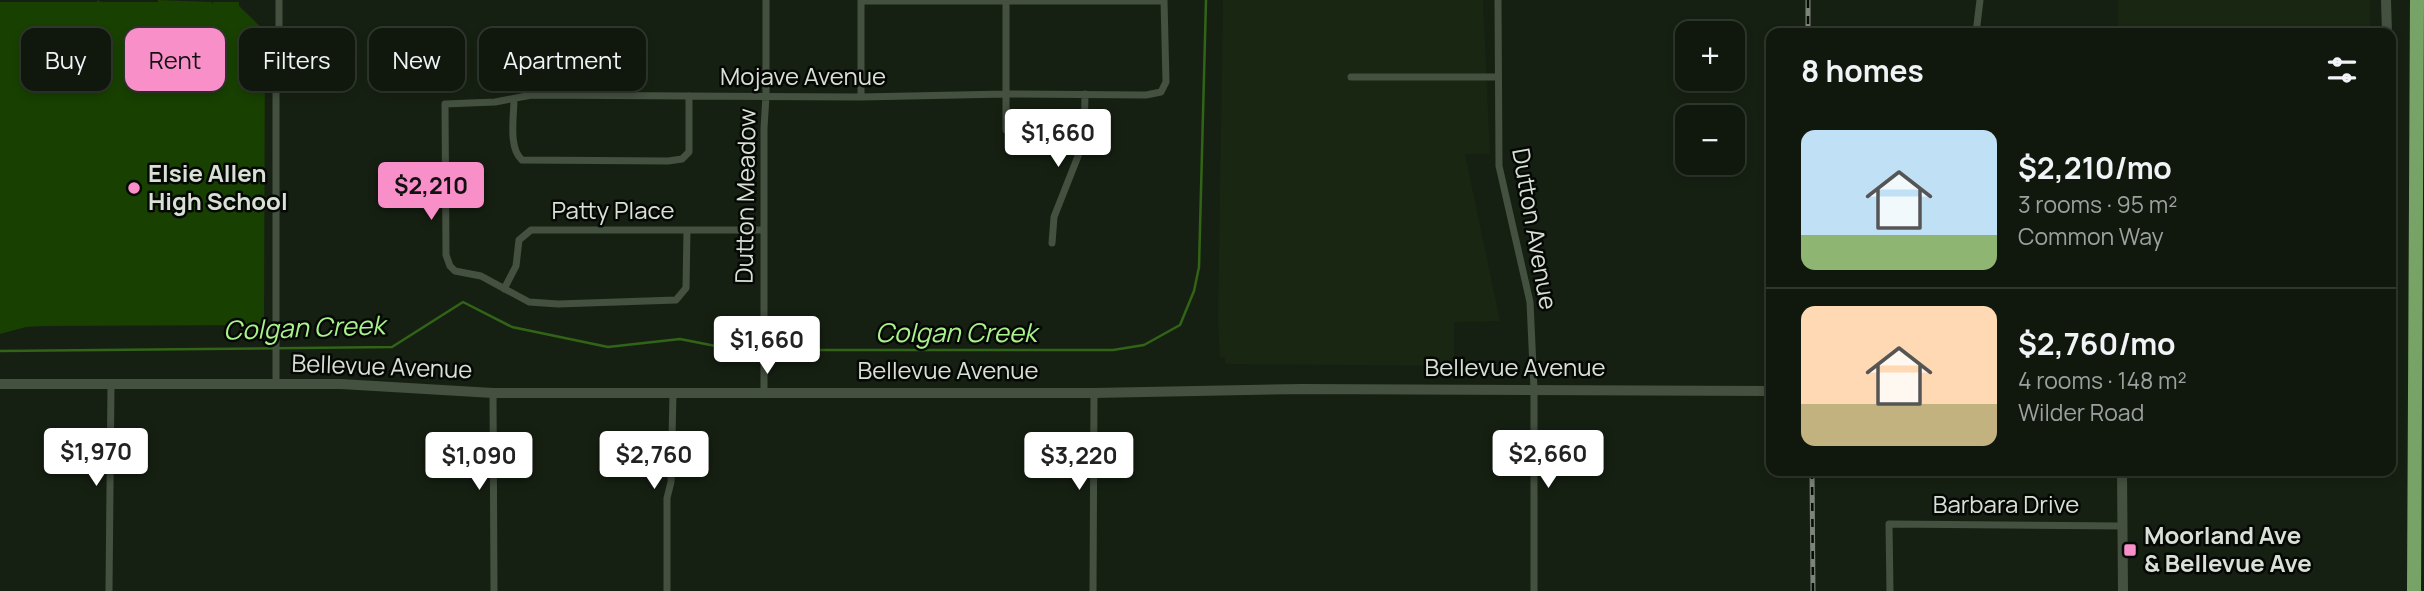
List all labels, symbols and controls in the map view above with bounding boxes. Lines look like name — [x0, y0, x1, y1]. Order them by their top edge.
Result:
map controls — [1675, 21, 1745, 175]
button: + — [1675, 21, 1745, 91]
chip: Buy — [21, 28, 111, 91]
chip: Rent — [125, 28, 225, 91]
chip: Filters — [239, 28, 355, 91]
chip: New — [369, 28, 465, 91]
chip: Apartment — [479, 28, 646, 91]
text: 8 homes — [1801, 50, 1924, 91]
icon: filters — [2323, 51, 2361, 89]
street label: Mojave Avenue — [720, 59, 886, 92]
button: − — [1675, 105, 1745, 175]
street label: Dutton Meadow — [726, 108, 763, 284]
pin: $1,660 — [1001, 110, 1115, 169]
text: $1,660 — [1021, 116, 1095, 148]
street label: Dutton Avenue — [1505, 145, 1566, 312]
text: $2,210/mo — [2018, 147, 2172, 188]
place label: Elsie Allen High School — [148, 156, 288, 217]
icon: home — [1857, 158, 1941, 242]
pin: $2,210 — [374, 162, 488, 222]
text: $2,210 — [394, 169, 468, 201]
marker: Elsie Allen High School — [126, 180, 142, 196]
text: 3 rooms · 95 m² — [2018, 188, 2177, 220]
street label: Patty Place — [552, 193, 674, 226]
text: Common Way — [2018, 220, 2164, 252]
water label: Colgan Creek — [223, 306, 389, 348]
water label: Colgan Creek — [875, 314, 1041, 350]
pin: $1,660 — [710, 316, 824, 376]
text: $1,660 — [730, 323, 804, 355]
text: $2,760/mo — [2018, 323, 2176, 364]
icon: home — [1857, 334, 1941, 418]
street label: Bellevue Avenue — [291, 346, 473, 385]
street label: Bellevue Avenue — [1425, 350, 1605, 383]
street label: Bellevue Avenue — [858, 353, 1038, 386]
text: 4 rooms · 148 m² — [2018, 364, 2187, 396]
text: Wilder Road — [2018, 396, 2144, 428]
pin: $1,970 — [39, 428, 153, 488]
pin: $2,660 — [1491, 430, 1605, 490]
pin: $2,760 — [597, 432, 711, 491]
pin: $1,090 — [422, 433, 536, 492]
pin: $3,220 — [1022, 433, 1136, 492]
text: $1,970 — [60, 435, 132, 467]
text: $2,660 — [1509, 437, 1587, 469]
text: $2,760 — [616, 438, 692, 470]
text: $1,090 — [441, 439, 517, 471]
text: $3,220 — [1040, 439, 1118, 471]
street label: Barbara Drive — [1933, 487, 2079, 520]
place label: Moorland Ave & Bellevue Ave — [2144, 518, 2312, 579]
marker: Moorland Ave & Bellevue Ave — [2122, 542, 2138, 558]

